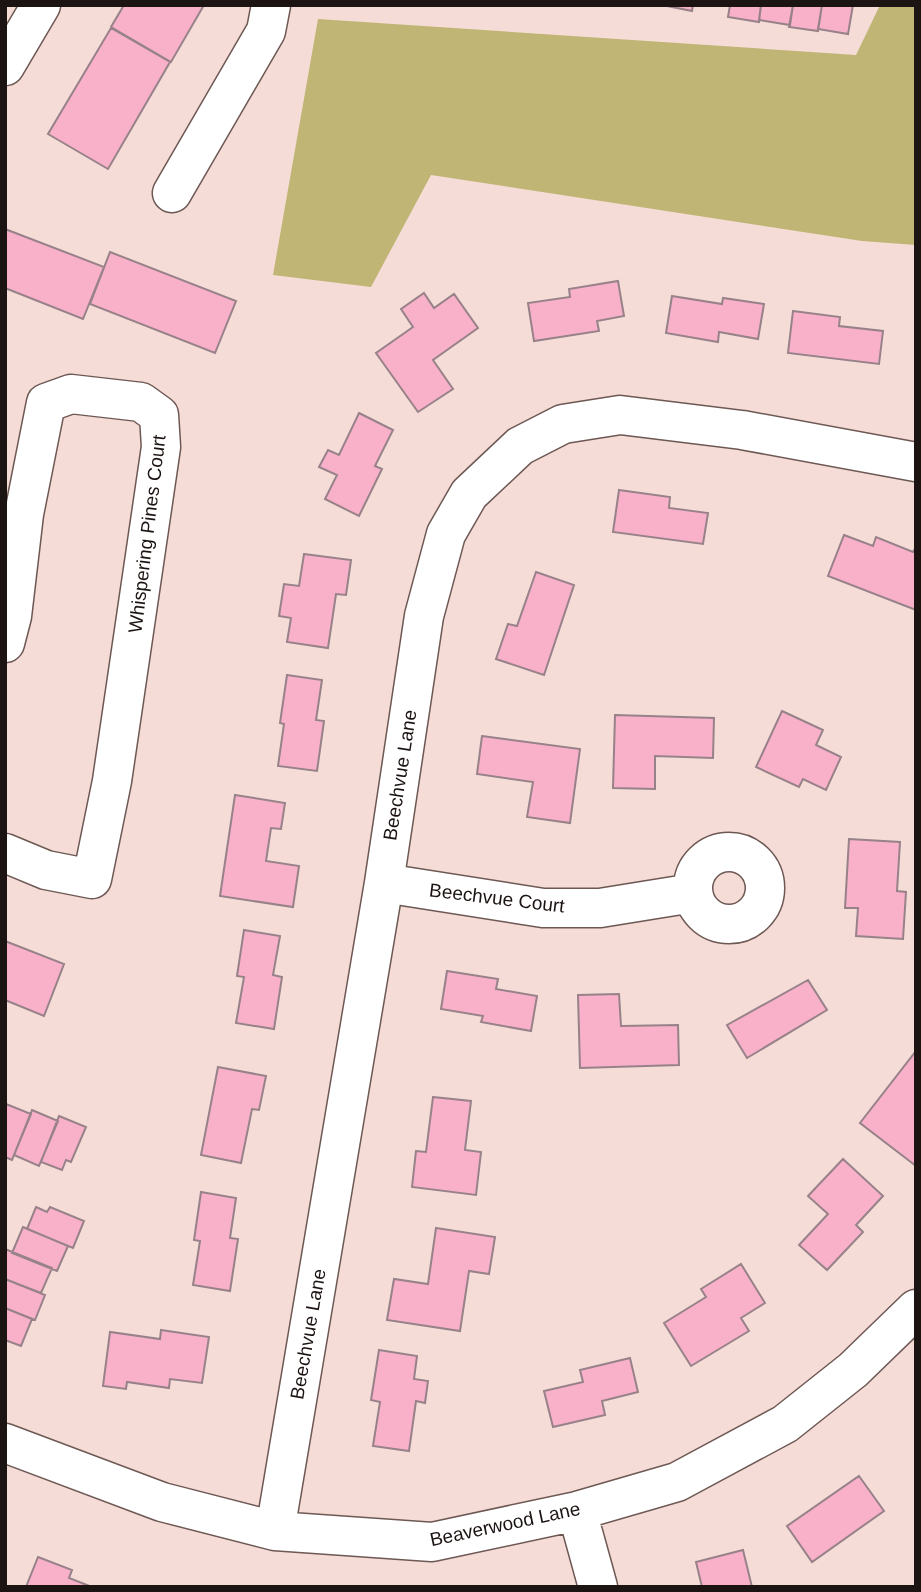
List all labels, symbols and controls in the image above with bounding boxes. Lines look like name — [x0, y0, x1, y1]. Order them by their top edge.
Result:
street label: Whispering Pines Court — [124, 433, 170, 634]
street label: Beechvue Lane — [379, 708, 421, 842]
street label: Beechvue Court — [428, 879, 567, 917]
street label: Beechvue Lane — [286, 1267, 330, 1401]
street label: Beaverwood Lane — [428, 1498, 582, 1550]

